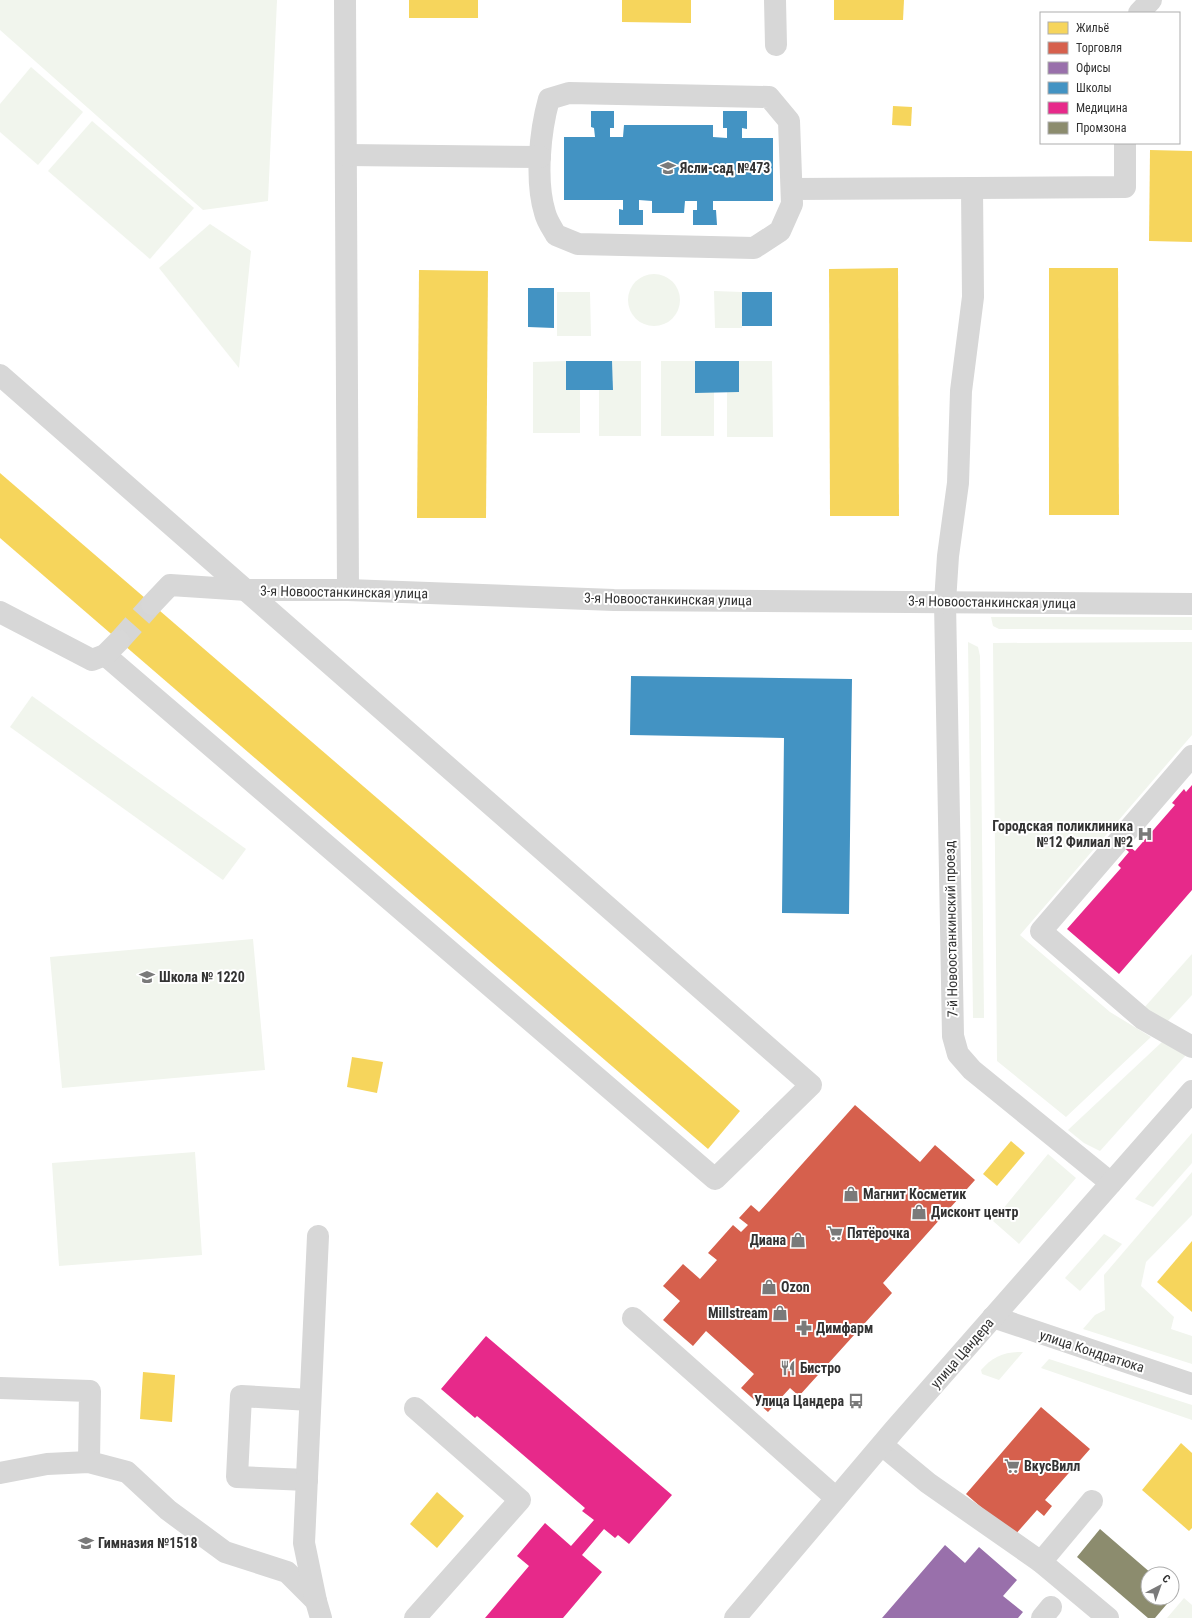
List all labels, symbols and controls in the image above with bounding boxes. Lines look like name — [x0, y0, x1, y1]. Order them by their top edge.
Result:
legend — [1040, 12, 1180, 144]
text: Жильё — [1076, 21, 1109, 35]
text: Торговля — [1076, 41, 1122, 55]
text: Офисы — [1076, 61, 1111, 75]
text: Школы — [1076, 81, 1112, 95]
text: Медицина — [1076, 101, 1128, 115]
text: Промзона — [1076, 121, 1127, 135]
school or university icon: Ясли-сад №473 — [659, 159, 677, 177]
place label: Ясли-сад №473 — [679, 160, 770, 176]
street label: 3-я Новоостанкинская улица — [260, 583, 428, 601]
street label: 3-я Новоостанкинская улица — [584, 590, 752, 608]
street label: 3-я Новоостанкинская улица — [908, 593, 1076, 611]
place label: Городская поликлиника №12 Филиал №2 — [992, 818, 1133, 850]
hospital icon: Городская поликлиника №12 Филиал №2 — [1136, 825, 1154, 843]
street label: 7-й Новоостанкинский проезд — [941, 840, 961, 1017]
school or university icon: Школа № 1220 — [138, 968, 156, 986]
place label: Школа № 1220 — [159, 969, 245, 985]
shop icon: Магнит Косметик — [842, 1185, 860, 1203]
place label: Магнит Косметик — [863, 1186, 966, 1202]
shop icon: Дисконт центр — [910, 1203, 928, 1221]
place label: Дисконт центр — [931, 1204, 1018, 1220]
supermarket icon: Пятёрочка — [826, 1224, 844, 1242]
place label: Пятёрочка — [847, 1225, 910, 1241]
shop icon: Диана — [789, 1231, 807, 1249]
place label: Диана — [750, 1232, 786, 1248]
shop icon: Ozon — [760, 1278, 778, 1296]
place label: Ozon — [781, 1279, 810, 1295]
shop icon: Millstream — [771, 1304, 789, 1322]
place label: Millstream — [708, 1305, 768, 1321]
street label: улица Цандера — [927, 1315, 997, 1391]
pharmacy icon: Димфарм — [795, 1319, 813, 1337]
place label: Димфарм — [816, 1320, 873, 1336]
street label: улица Кондратюка — [1038, 1327, 1146, 1375]
restaurant icon: Бистро — [779, 1359, 797, 1377]
place label: Бистро — [800, 1360, 841, 1376]
bus stop icon: Улица Цандера — [847, 1392, 865, 1410]
place label: Улица Цандера — [754, 1393, 844, 1409]
supermarket icon: ВкусВилл — [1003, 1457, 1021, 1475]
place label: ВкусВилл — [1024, 1458, 1080, 1474]
school or university icon: Гимназия №1518 — [77, 1534, 95, 1552]
place label: Гимназия №1518 — [98, 1535, 198, 1551]
north arrow — [1140, 1566, 1180, 1606]
text: С — [1160, 1572, 1173, 1586]

